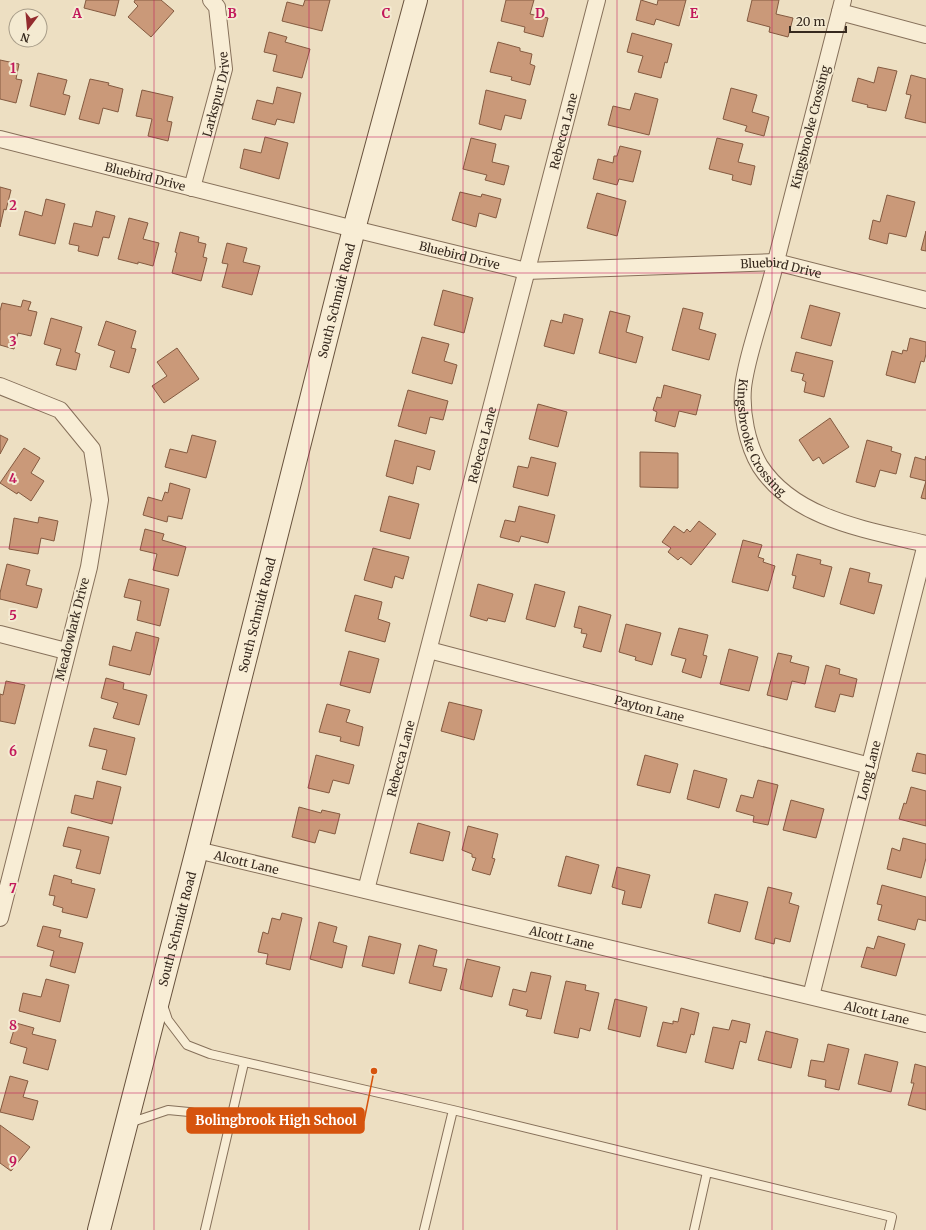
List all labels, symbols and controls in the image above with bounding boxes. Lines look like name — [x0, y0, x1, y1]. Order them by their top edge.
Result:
text: A — [71, 5, 82, 22]
text: B — [227, 5, 237, 22]
text: C — [382, 5, 391, 22]
text: D — [535, 5, 545, 22]
text: E — [690, 5, 699, 22]
north arrow — [8, 8, 48, 48]
scale bar — [790, 8, 846, 34]
text: 20 m — [796, 14, 825, 29]
text: N — [19, 30, 31, 46]
street label: Larkspur Drive — [199, 51, 232, 138]
text: 1 — [10, 60, 16, 77]
street label: Kingsbrooke Crossing — [787, 63, 833, 190]
street label: Rebecca Lane — [546, 91, 580, 171]
street label: Bluebird Drive — [103, 159, 187, 193]
text: 2 — [9, 197, 17, 214]
street label: Bluebird Drive — [418, 238, 502, 272]
street label: South Schmidt Road — [314, 242, 358, 360]
street label: Bluebird Drive — [740, 254, 823, 281]
text: 3 — [9, 333, 17, 350]
street label: Kingsbrooke Crossing — [735, 378, 790, 499]
street label: Rebecca Lane — [464, 405, 499, 485]
text: 4 — [9, 470, 18, 487]
street label: South Schmidt Road — [235, 556, 278, 674]
street label: Meadowlark Drive — [52, 576, 92, 682]
text: 5 — [9, 607, 17, 624]
street label: Payton Lane — [613, 692, 686, 724]
street label: Rebecca Lane — [383, 719, 417, 798]
street label: Long Lane — [854, 739, 883, 802]
text: 6 — [9, 743, 17, 760]
street label: Alcott Lane — [212, 847, 281, 877]
street label: South Schmidt Road — [155, 870, 199, 988]
text: 7 — [9, 880, 17, 897]
street label: Alcott Lane — [527, 922, 596, 952]
street label: Alcott Lane — [842, 997, 911, 1027]
text: 8 — [9, 1017, 17, 1034]
callout: Bolingbrook High School — [187, 1108, 364, 1133]
text: Bolingbrook High School — [195, 1112, 357, 1129]
text: 9 — [9, 1153, 17, 1170]

